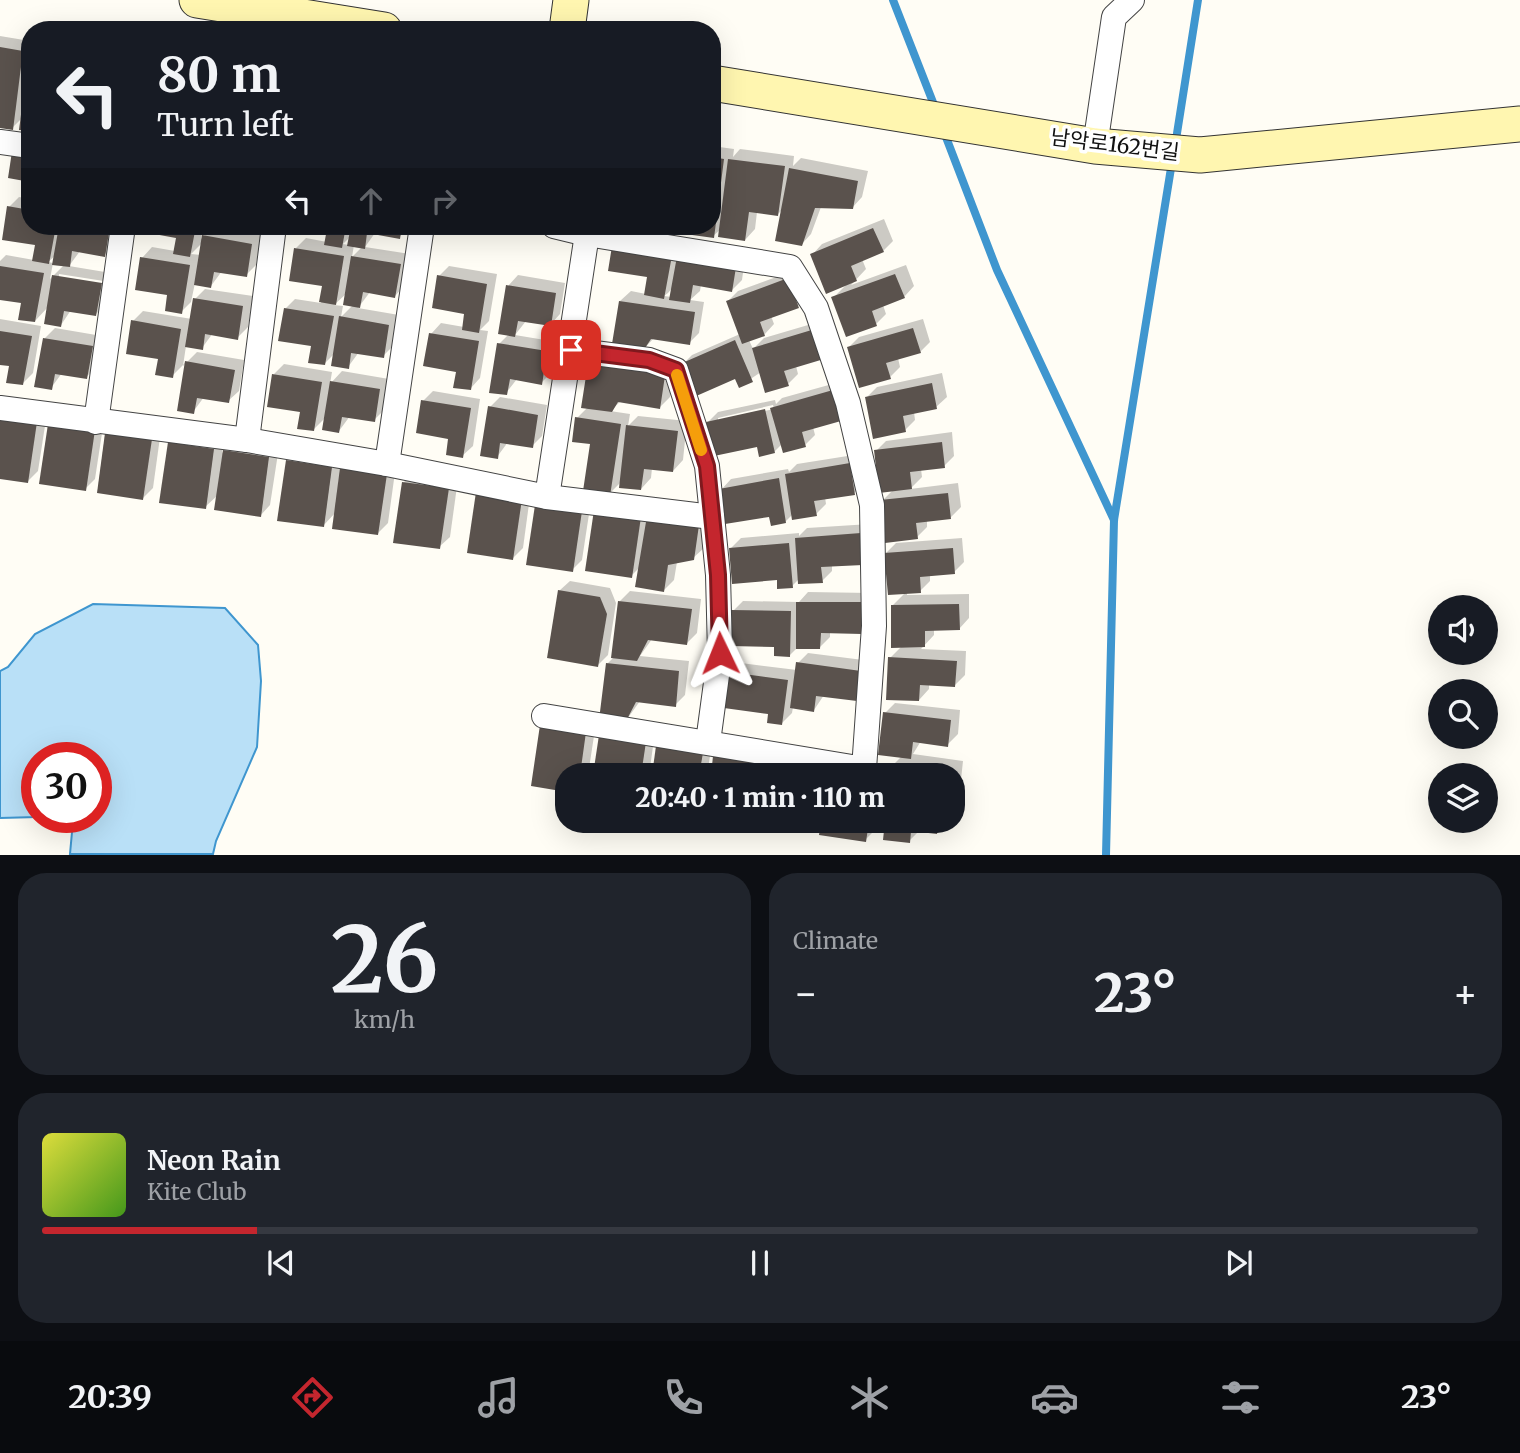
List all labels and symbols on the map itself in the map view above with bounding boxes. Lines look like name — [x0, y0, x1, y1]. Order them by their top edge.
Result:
street label: 남악로162번길 — [1049, 123, 1181, 166]
pin — [541, 320, 601, 380]
position arrow — [683, 616, 757, 690]
speed limit sign: 30 — [21, 742, 112, 833]

